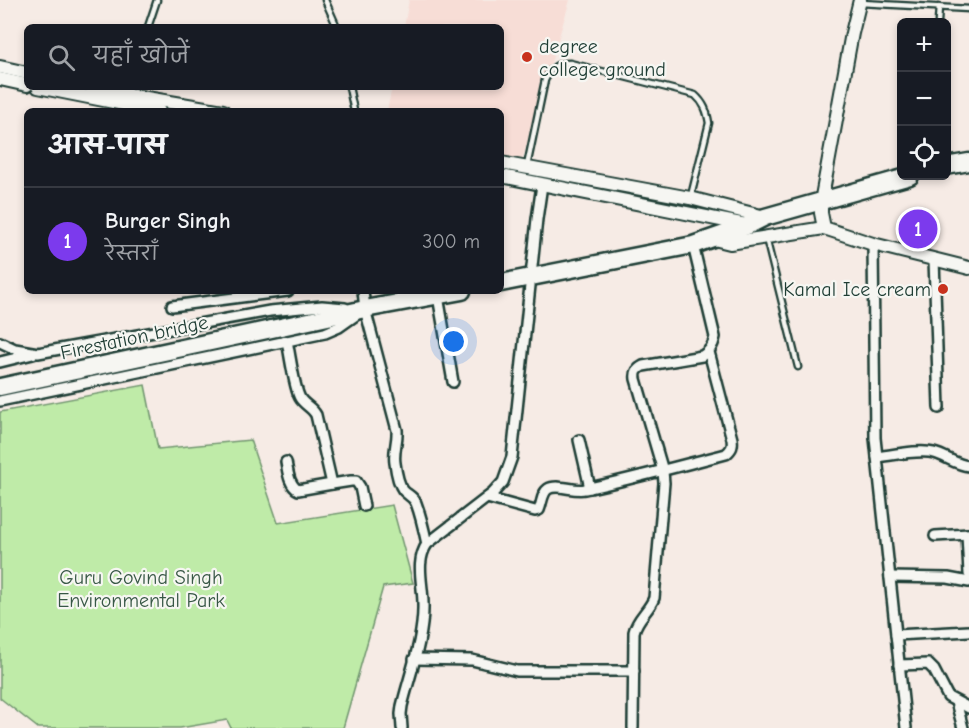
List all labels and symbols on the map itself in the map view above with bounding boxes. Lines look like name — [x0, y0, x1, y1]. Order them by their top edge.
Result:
place label: degree college ground — [539, 35, 666, 81]
marker: degree college ground — [520, 50, 534, 64]
pin: 1 — [898, 206, 938, 252]
place label: Kamal Ice cream — [783, 278, 931, 301]
marker: Kamal Ice cream — [936, 282, 950, 296]
street label: Firestation bridge — [58, 311, 210, 364]
your location — [439, 327, 468, 356]
park label: Guru Govind Singh Environmental Park — [57, 566, 225, 612]

